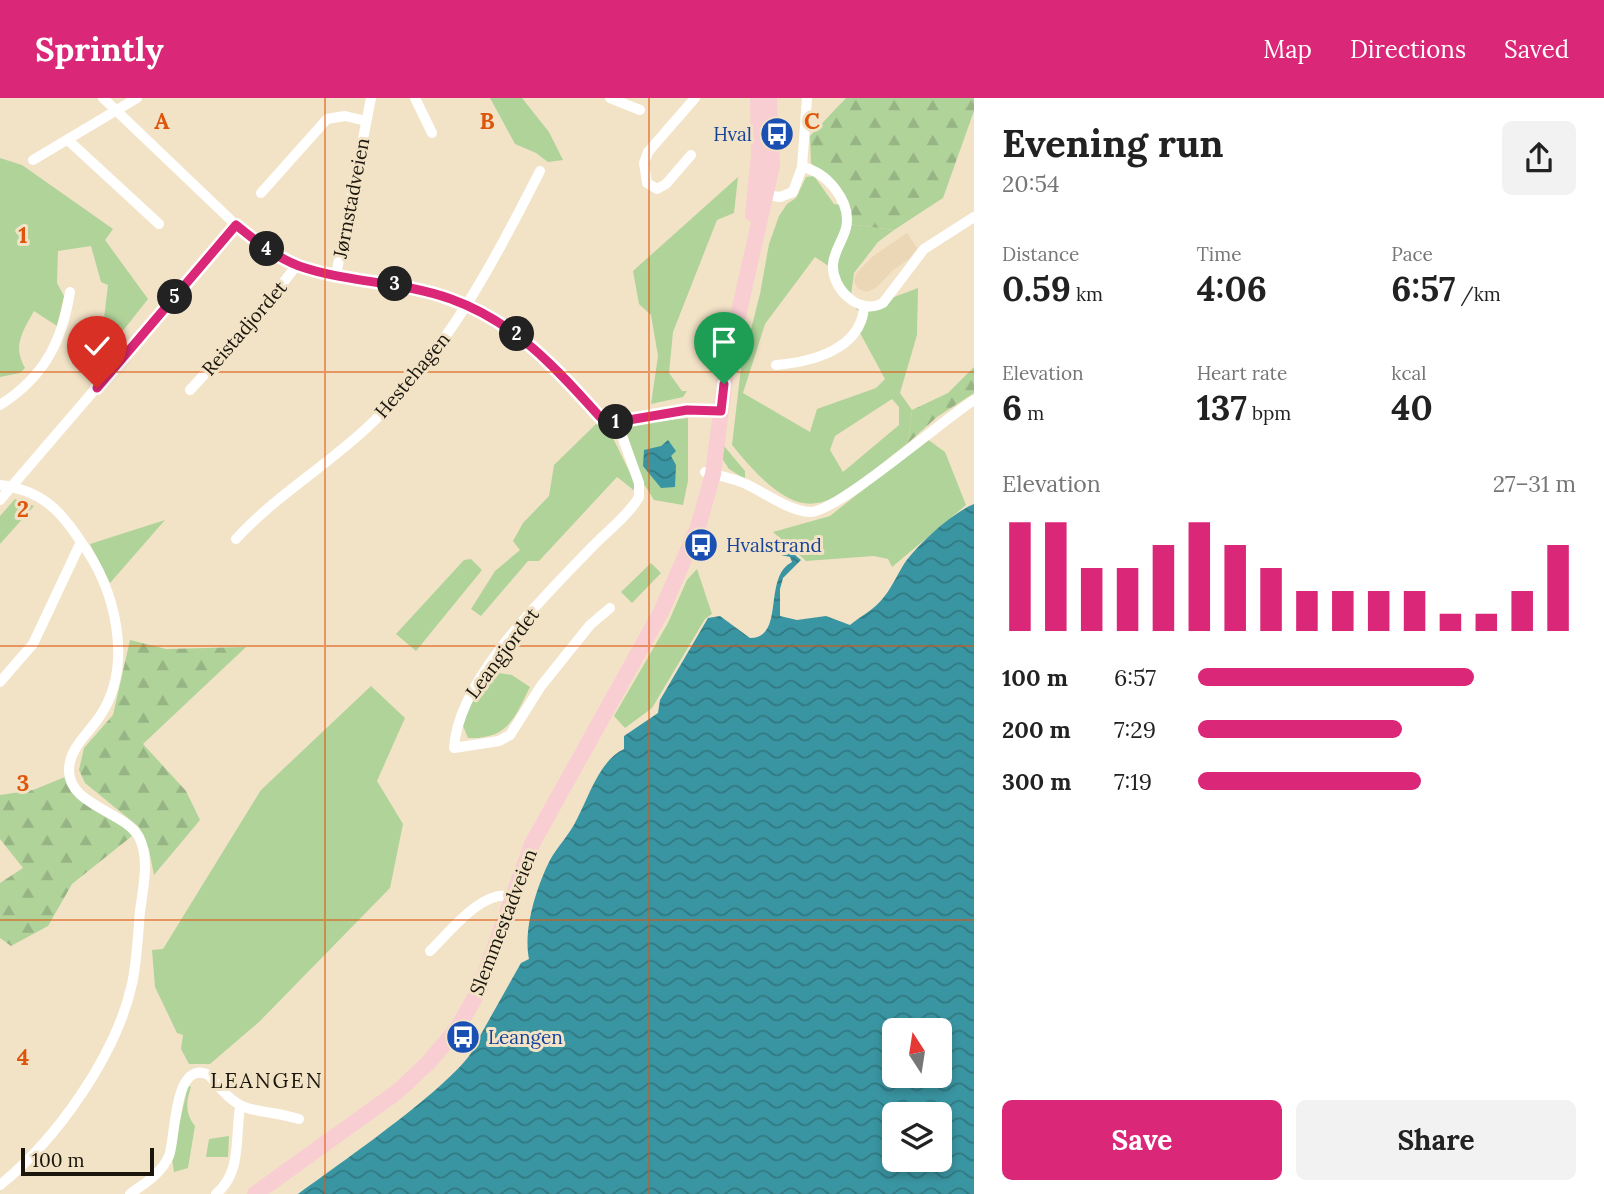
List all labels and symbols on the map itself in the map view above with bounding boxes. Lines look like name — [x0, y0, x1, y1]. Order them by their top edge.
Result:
text: A — [154, 106, 170, 135]
text: B — [479, 106, 495, 135]
text: C — [804, 106, 820, 135]
bus stop icon: Hval — [758, 115, 796, 153]
place label: Hval — [713, 122, 752, 146]
street label: Jørnstadveien — [327, 136, 374, 261]
text: 1 — [18, 220, 28, 249]
pin: 4 — [250, 232, 284, 266]
pin: 3 — [378, 266, 412, 302]
street label: Reistadjordet — [196, 275, 292, 380]
pin: 5 — [158, 280, 192, 314]
pin — [694, 312, 754, 384]
pin — [67, 316, 127, 388]
pin: 2 — [500, 316, 534, 352]
street label: Hestehagen — [369, 327, 455, 423]
pin: 1 — [598, 404, 634, 440]
text: 2 — [17, 494, 29, 523]
bus stop icon: Hvalstrand — [682, 526, 720, 564]
place label: Hvalstrand — [726, 533, 822, 557]
street label: Leangjordet — [460, 602, 544, 703]
text: 3 — [17, 768, 29, 797]
street label: Slemmestadveien — [464, 845, 542, 999]
bus stop icon: Leangen — [444, 1018, 482, 1056]
north arrow — [882, 1018, 952, 1088]
place label: Leangen — [488, 1025, 563, 1049]
text: 4 — [17, 1042, 29, 1071]
district label: LEANGEN — [210, 1067, 324, 1094]
scale bar — [21, 1145, 154, 1177]

